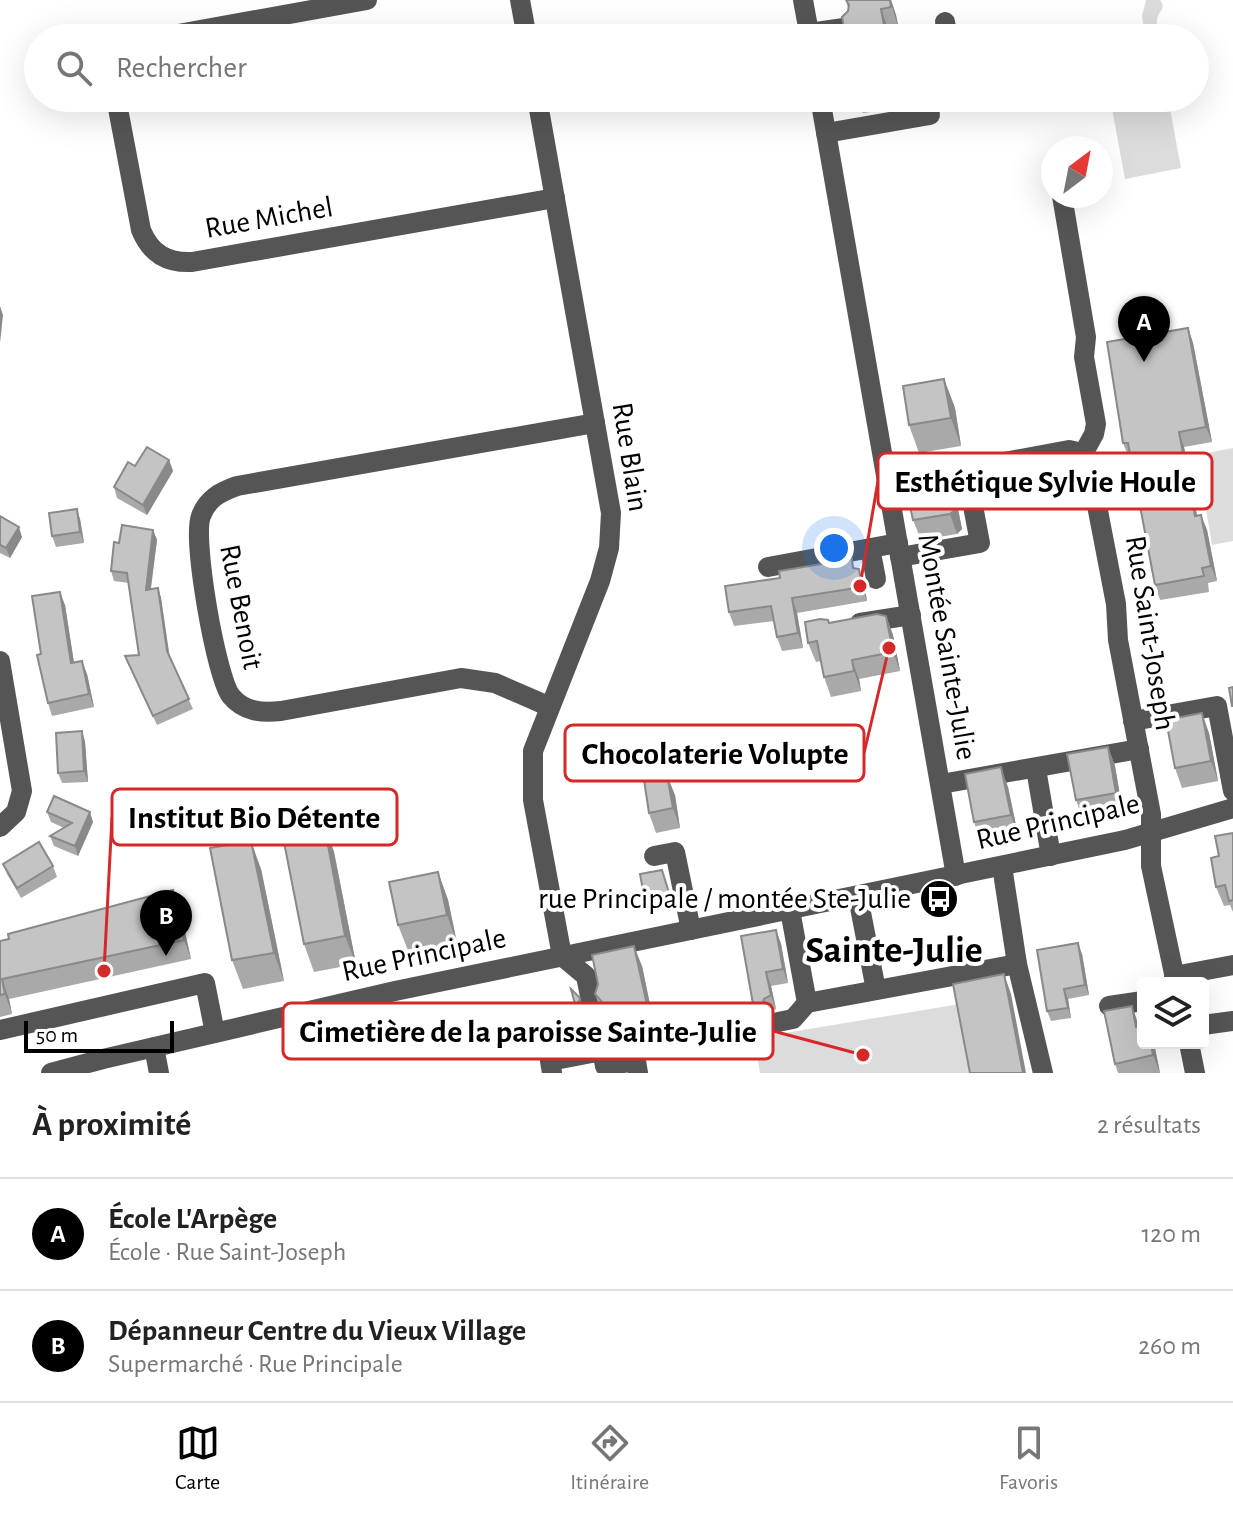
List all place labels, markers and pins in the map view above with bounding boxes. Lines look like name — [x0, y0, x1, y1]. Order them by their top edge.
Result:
pin: A — [1118, 296, 1170, 362]
callout: Esthétique Sylvie Houle — [878, 453, 1212, 509]
callout: Chocolaterie Volupte — [565, 725, 864, 781]
callout: Institut Bio Détente — [112, 789, 397, 845]
bus stop icon: rue Principale / montée Ste-Julie — [918, 878, 960, 920]
place label: rue Principale / montée Ste-Julie — [538, 884, 911, 914]
pin: B — [140, 890, 192, 956]
callout: Cimetière de la paroisse Sainte-Julie — [283, 1003, 773, 1059]

